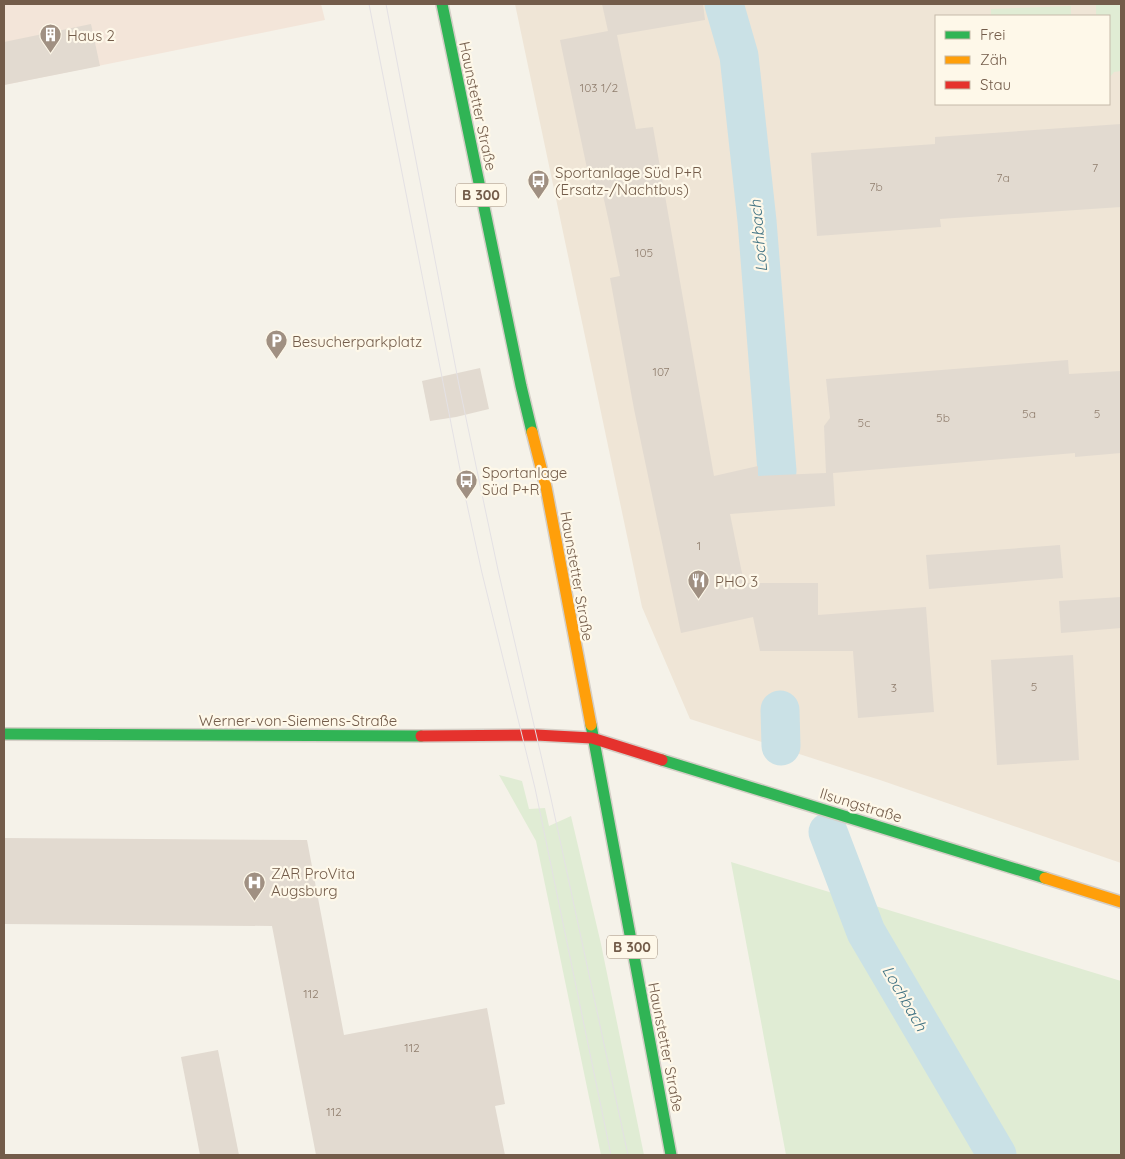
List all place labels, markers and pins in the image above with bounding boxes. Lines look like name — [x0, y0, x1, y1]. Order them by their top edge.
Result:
building icon: Haus 2 — [39, 23, 63, 54]
place label: Haus 2 — [67, 26, 115, 45]
place label: Sportanlage Süd P+R (Ersatz-/Nachtbus) — [555, 163, 702, 199]
bus stop icon: Sportanlage Süd P+R (Ersatz-/Nachtbus) — [527, 169, 551, 200]
parking icon: Besucherparkplatz — [264, 329, 288, 360]
place label: Besucherparkplatz — [292, 332, 422, 351]
place label: Sportanlage Süd P+R — [482, 463, 567, 499]
bus stop icon: Sportanlage Süd P+R — [454, 469, 478, 500]
restaurant icon: PHO 3 — [687, 569, 711, 600]
place label: PHO 3 — [715, 572, 758, 591]
place label: ZAR ProVita Augsburg — [271, 864, 355, 900]
hospital icon: ZAR ProVita Augsburg — [243, 870, 267, 901]

